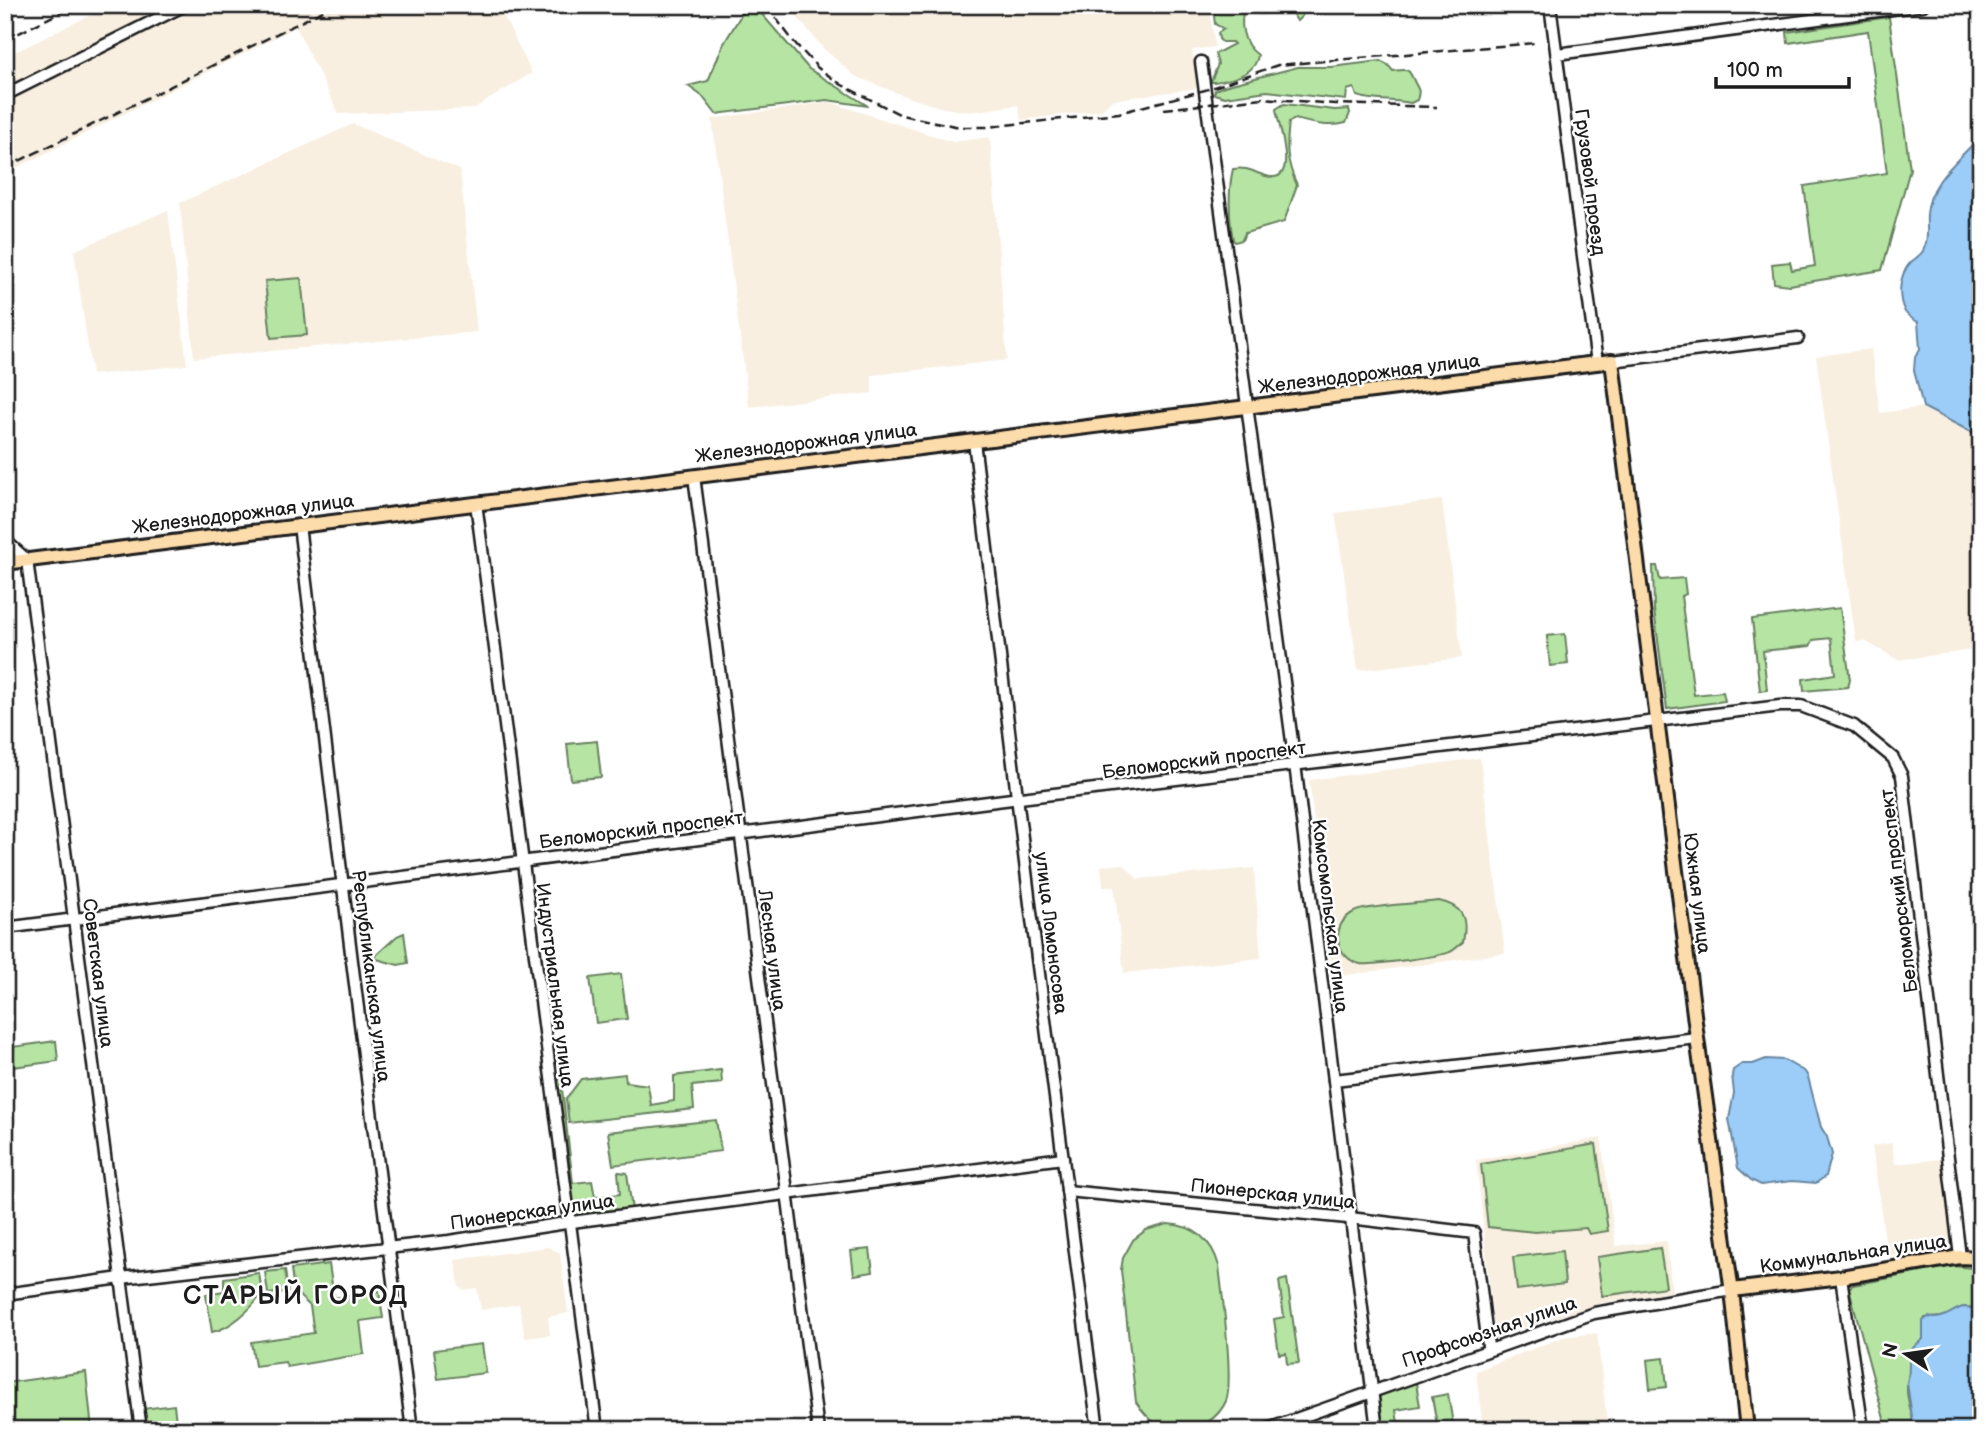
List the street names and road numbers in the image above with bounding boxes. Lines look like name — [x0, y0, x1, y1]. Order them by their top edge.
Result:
street label: Грузовой проезд — [1569, 107, 1610, 257]
street label: Железнодорожная улица — [1257, 349, 1481, 400]
street label: Железнодорожная улица — [694, 418, 918, 469]
street label: Железнодорожная улица — [131, 489, 355, 540]
street label: Беломорский проспект — [1101, 737, 1308, 784]
street label: Беломорский проспект — [1876, 787, 1923, 994]
street label: Беломорский проспект — [538, 807, 745, 854]
street label: Комсомольская улица — [1306, 818, 1353, 1014]
street label: Южная улица — [1678, 831, 1715, 955]
street label: улица Ломоносова — [1029, 851, 1072, 1016]
street label: Республиканская улица — [346, 869, 395, 1084]
street label: Индустриальная улица — [531, 881, 578, 1089]
street label: Лесная улица — [753, 887, 790, 1012]
street label: Советская улица — [77, 897, 118, 1049]
street label: Пионерская улица — [1189, 1174, 1356, 1215]
street label: Пионерская улица — [449, 1190, 616, 1235]
street label: Коммунальная улица — [1758, 1230, 1948, 1279]
street label: Профсоюзная улица — [1399, 1292, 1580, 1373]

